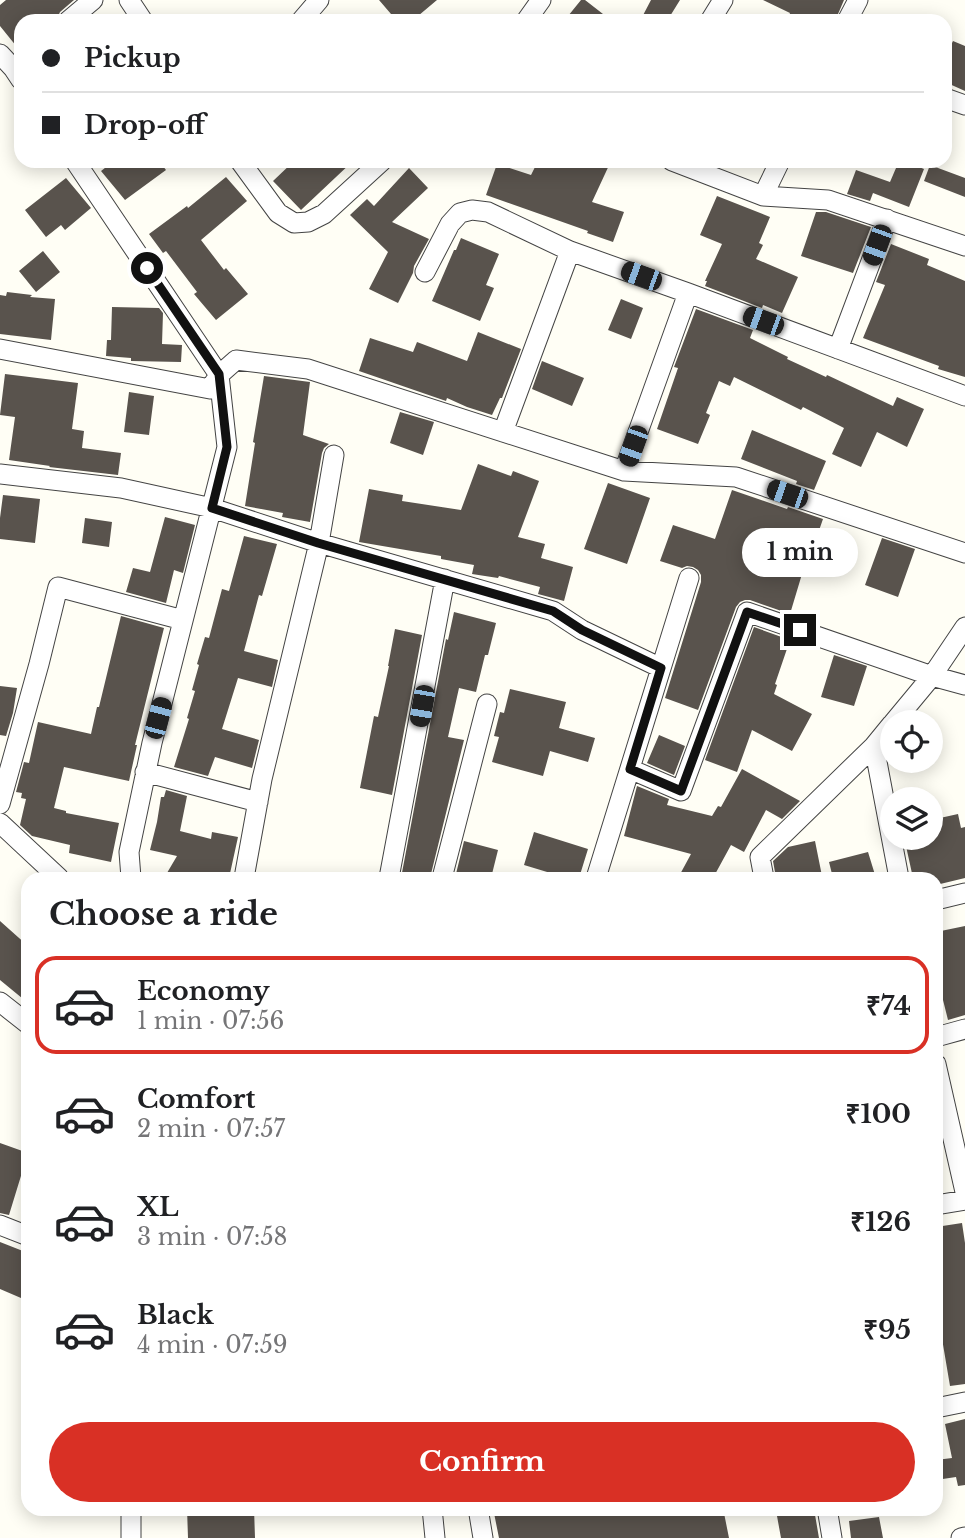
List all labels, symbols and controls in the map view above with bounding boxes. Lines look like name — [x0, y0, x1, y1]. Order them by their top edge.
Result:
text: Pickup — [84, 42, 181, 74]
text: Drop-off — [84, 109, 205, 141]
car — [860, 222, 895, 268]
route start — [131, 252, 163, 284]
car — [618, 259, 665, 293]
car — [740, 304, 787, 338]
car — [616, 423, 651, 469]
car — [764, 477, 811, 511]
callout: 1 min — [742, 528, 858, 578]
text: 1 min — [767, 538, 833, 566]
route end — [784, 614, 816, 646]
car — [409, 683, 436, 729]
car — [143, 695, 174, 741]
map controls — [880, 710, 943, 850]
button: locate — [880, 710, 943, 773]
button: layers — [880, 787, 943, 850]
text: Choose a ride — [49, 894, 278, 934]
icon: car — [53, 974, 116, 1037]
text: Economy — [137, 975, 270, 1007]
text: ₹74 — [866, 990, 911, 1022]
text: 1 min · 07:56 — [137, 1007, 284, 1035]
icon: car — [53, 1082, 116, 1145]
text: Comfort — [137, 1083, 255, 1115]
text: ₹100 — [846, 1098, 911, 1130]
text: 2 min · 07:57 — [137, 1115, 285, 1143]
icon: car — [53, 1190, 116, 1253]
text: XL — [137, 1191, 179, 1223]
text: ₹126 — [850, 1206, 911, 1238]
text: 3 min · 07:58 — [137, 1223, 287, 1251]
icon: car — [53, 1298, 116, 1361]
text: Black — [137, 1299, 214, 1331]
text: ₹95 — [863, 1314, 911, 1346]
text: 4 min · 07:59 — [137, 1331, 288, 1359]
button: Confirm — [49, 1422, 915, 1502]

